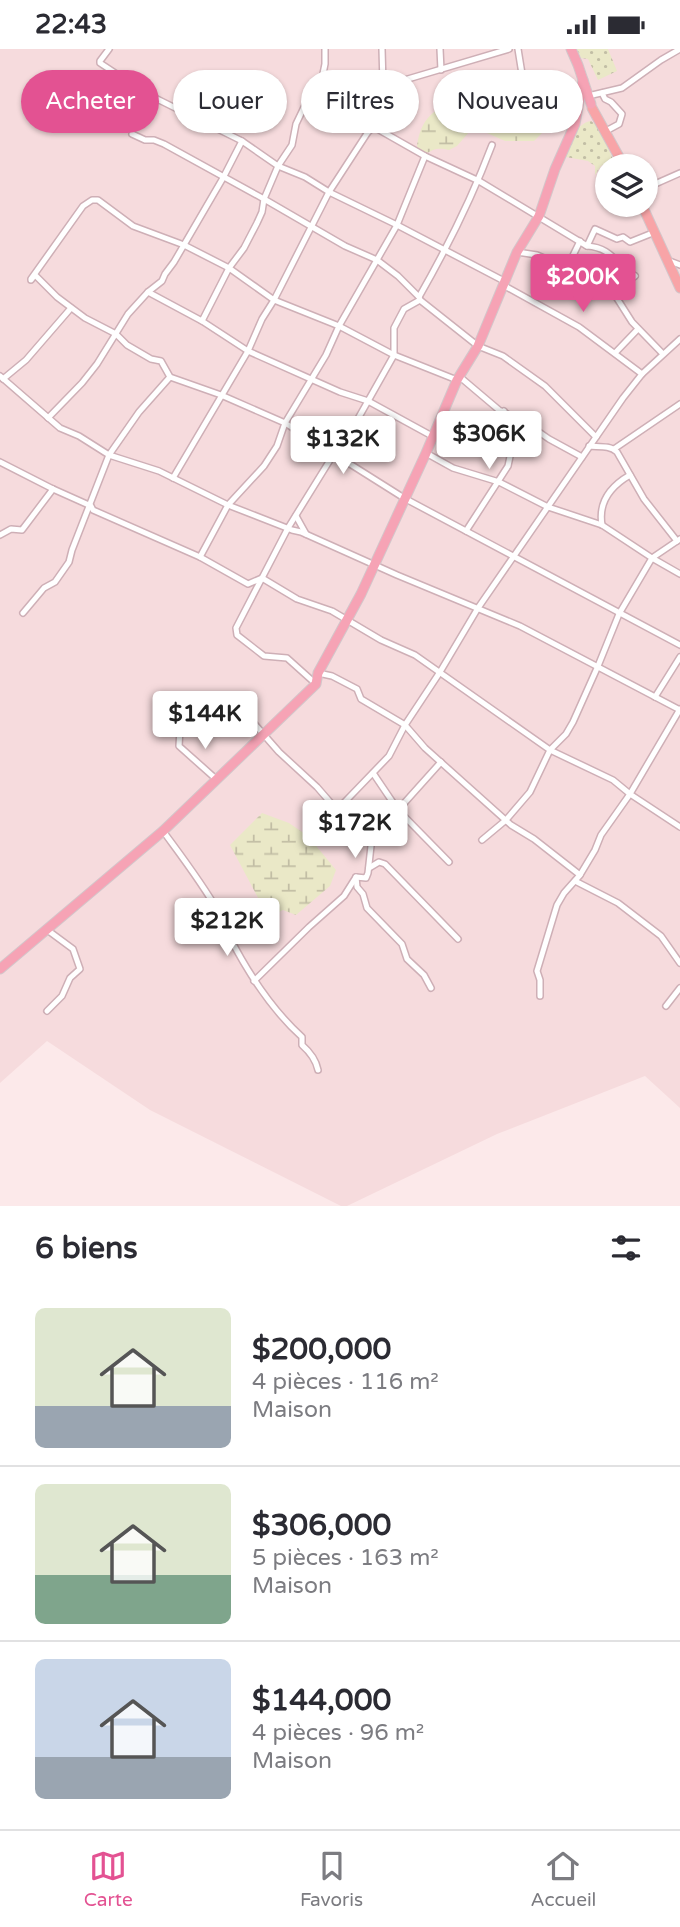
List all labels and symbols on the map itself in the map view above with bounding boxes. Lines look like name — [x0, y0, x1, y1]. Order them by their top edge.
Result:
pin: $200K — [534, 254, 632, 314]
pin: $306K — [440, 411, 538, 471]
pin: $132K — [294, 417, 392, 476]
pin: $144K — [156, 691, 254, 751]
pin: $172K — [306, 801, 404, 860]
pin: $212K — [178, 899, 276, 958]

